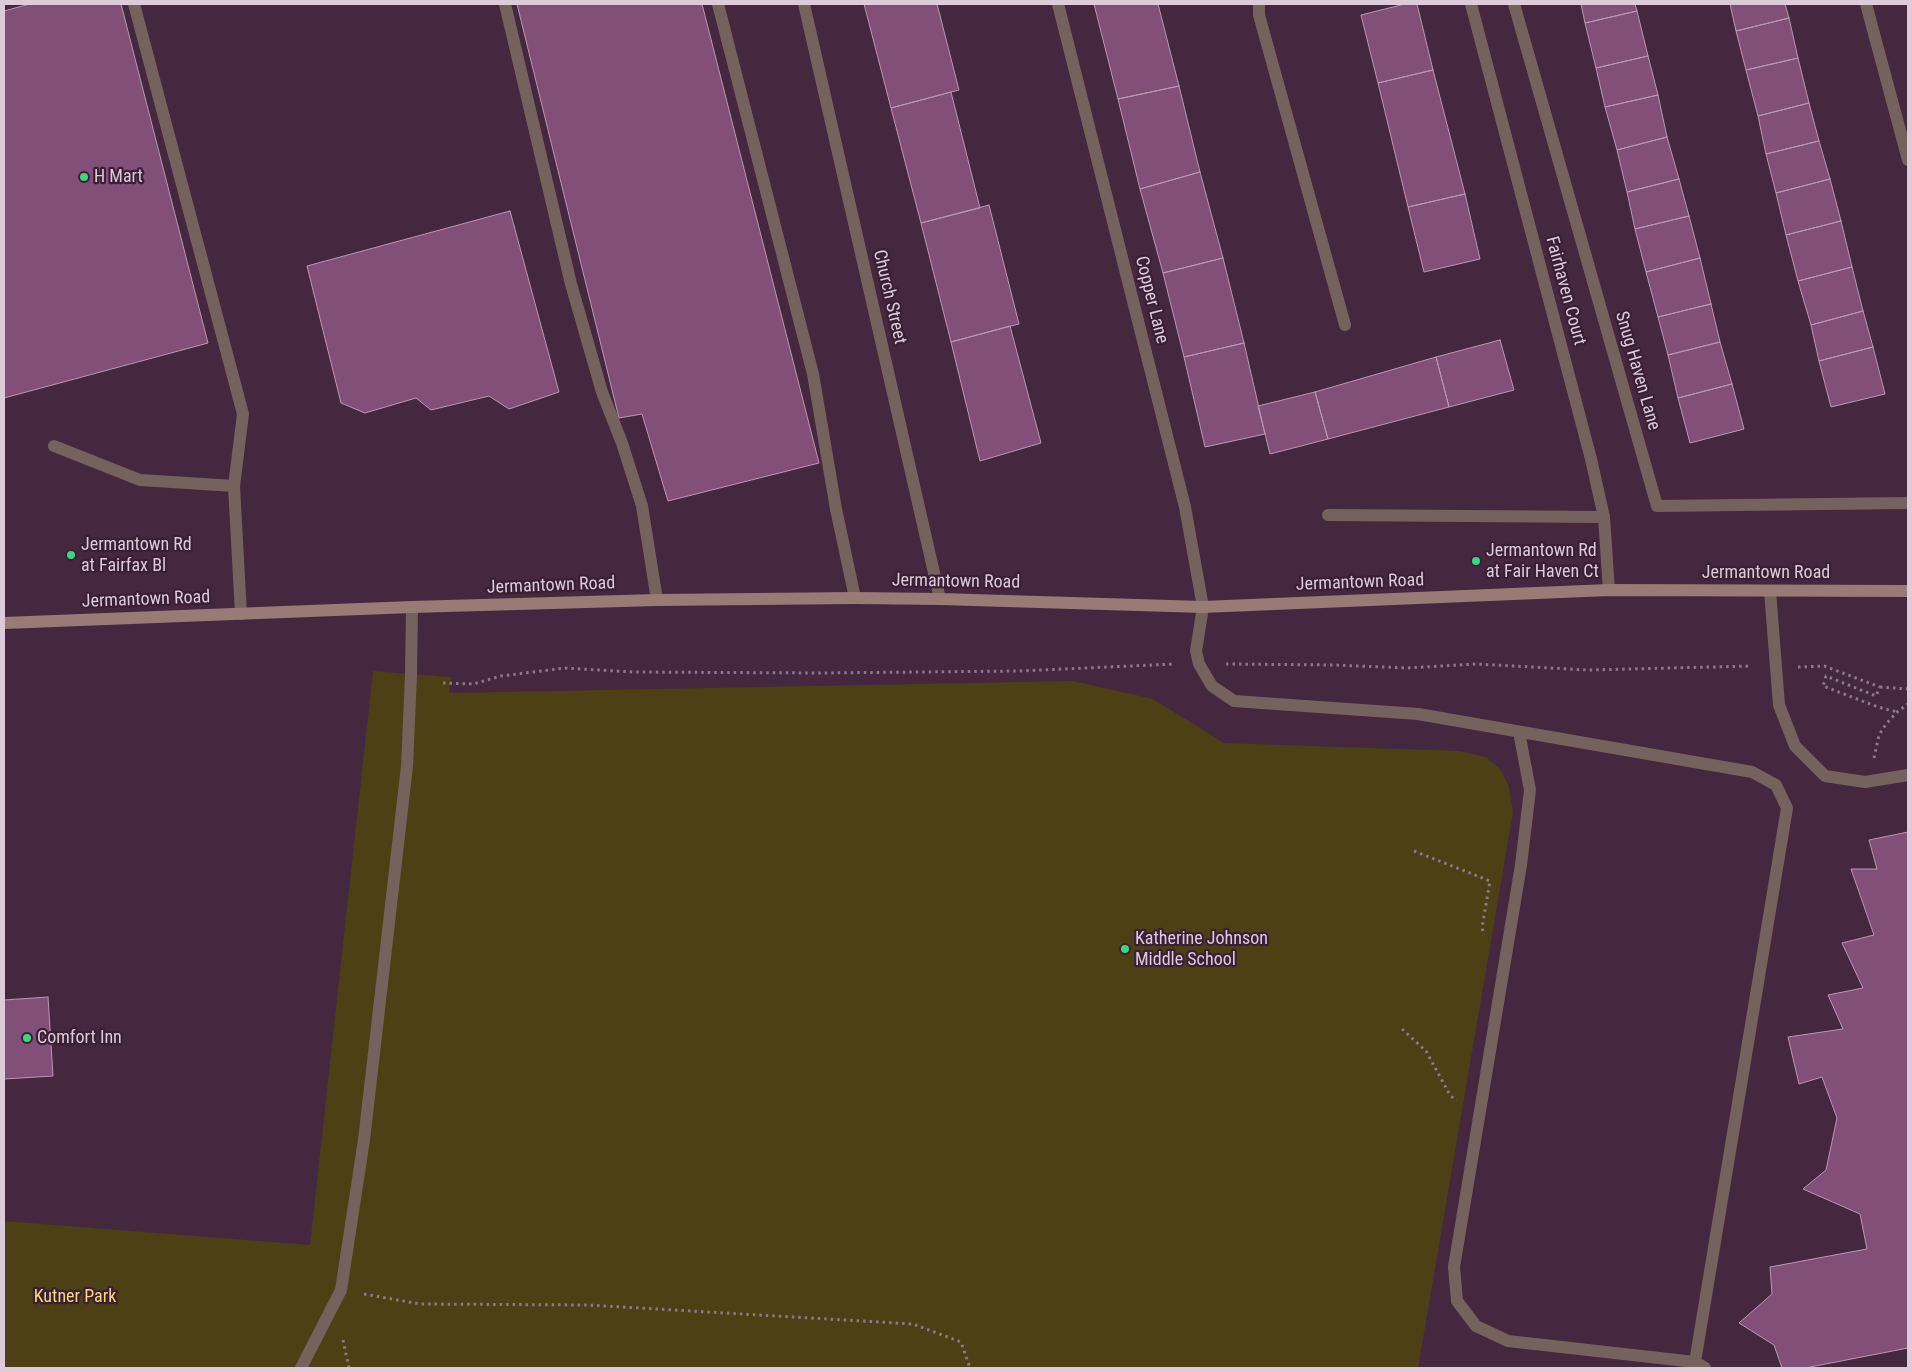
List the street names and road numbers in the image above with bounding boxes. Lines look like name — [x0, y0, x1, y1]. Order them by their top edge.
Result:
street label: Fairhaven Court — [1540, 234, 1590, 348]
street label: Church Street — [868, 248, 910, 346]
street label: Copper Lane — [1130, 254, 1172, 346]
street label: Snug Haven Lane — [1610, 309, 1664, 433]
street label: Jermantown Road — [1702, 562, 1830, 584]
street label: Jermantown Road — [892, 570, 1020, 594]
street label: Jermantown Road — [1295, 570, 1425, 596]
street label: Jermantown Road — [486, 573, 616, 599]
street label: Jermantown Road — [81, 587, 211, 613]

